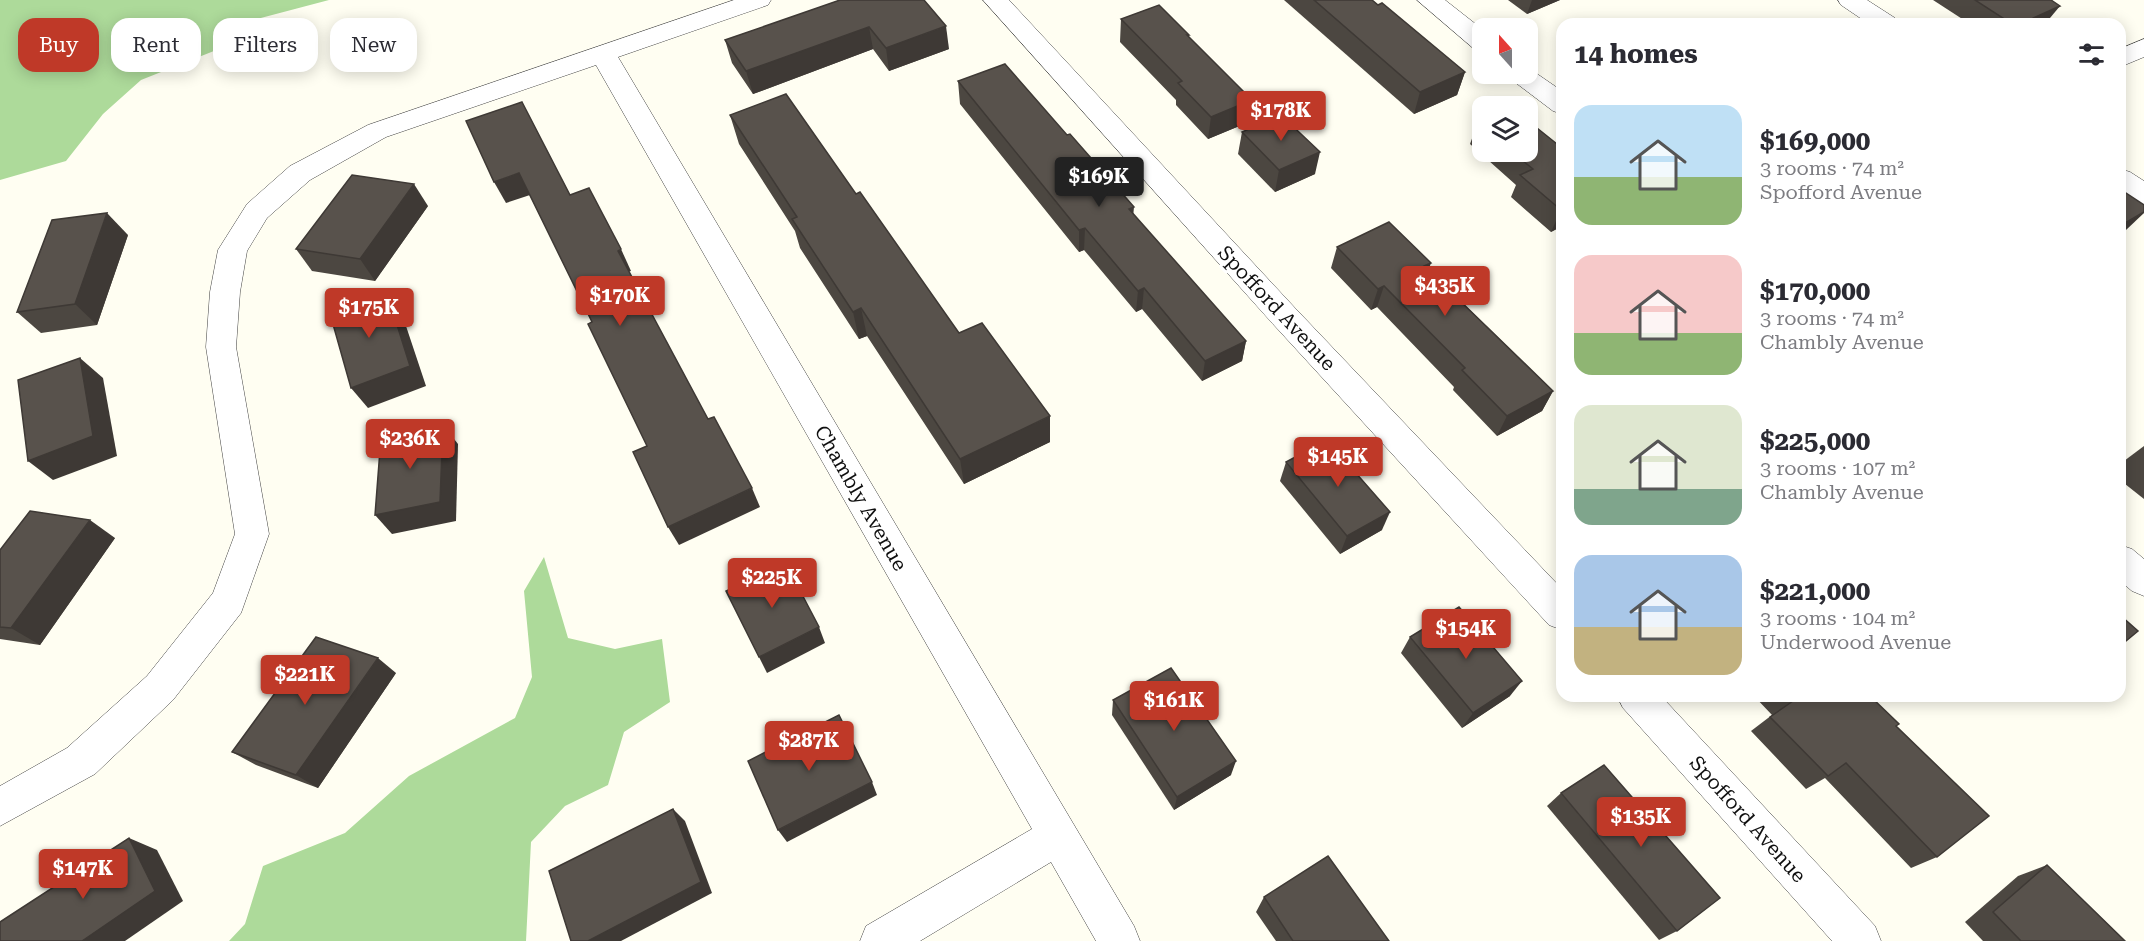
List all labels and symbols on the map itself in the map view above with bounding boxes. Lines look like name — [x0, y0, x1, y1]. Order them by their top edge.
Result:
north arrow — [1472, 18, 1538, 84]
pin: $178K — [1239, 91, 1323, 142]
pin: $169K — [1057, 157, 1141, 208]
street label: Spofford Avenue — [1213, 241, 1341, 375]
pin: $435K — [1403, 266, 1487, 317]
pin: $170K — [578, 276, 662, 327]
pin: $175K — [327, 288, 411, 339]
pin: $236K — [368, 419, 452, 470]
street label: Chambly Avenue — [810, 421, 912, 575]
pin: $145K — [1296, 437, 1380, 488]
pin: $225K — [730, 558, 814, 609]
pin: $154K — [1424, 609, 1508, 660]
pin: $221K — [263, 655, 347, 706]
pin: $161K — [1132, 681, 1216, 732]
pin: $287K — [767, 721, 851, 772]
street label: Spofford Avenue — [1685, 751, 1811, 887]
pin: $135K — [1599, 797, 1683, 848]
pin: $147K — [41, 849, 125, 900]

